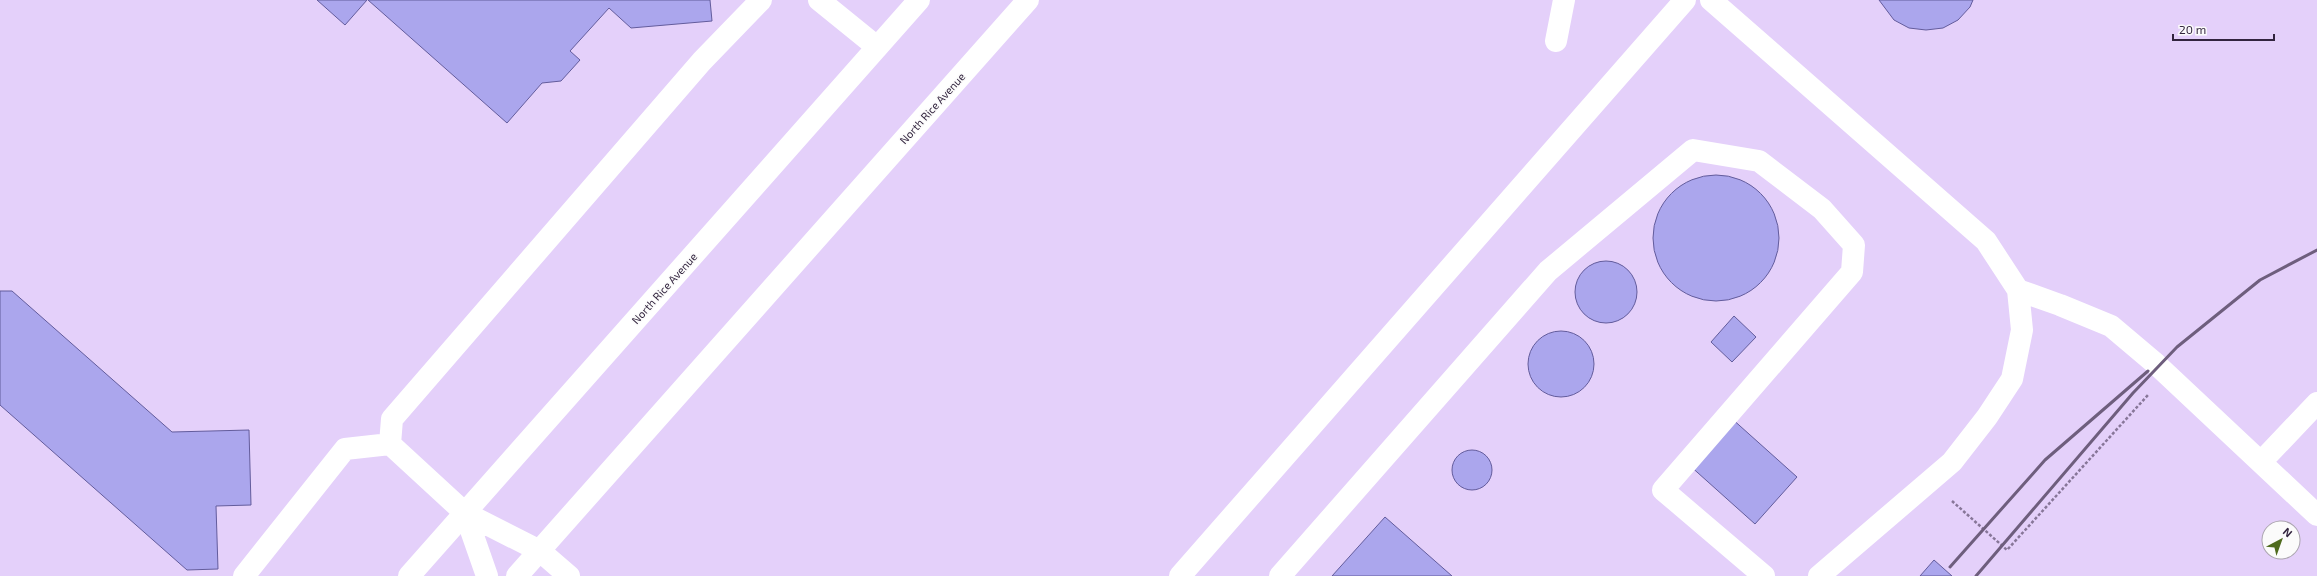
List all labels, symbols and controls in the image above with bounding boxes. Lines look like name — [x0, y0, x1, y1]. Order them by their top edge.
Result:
scale bar — [2173, 16, 2274, 42]
text: 20 m — [2179, 22, 2206, 36]
street label: North Rice Avenue — [897, 70, 967, 146]
street label: North Rice Avenue — [629, 250, 699, 326]
north arrow — [2261, 520, 2301, 560]
text: N — [2281, 525, 2295, 540]

